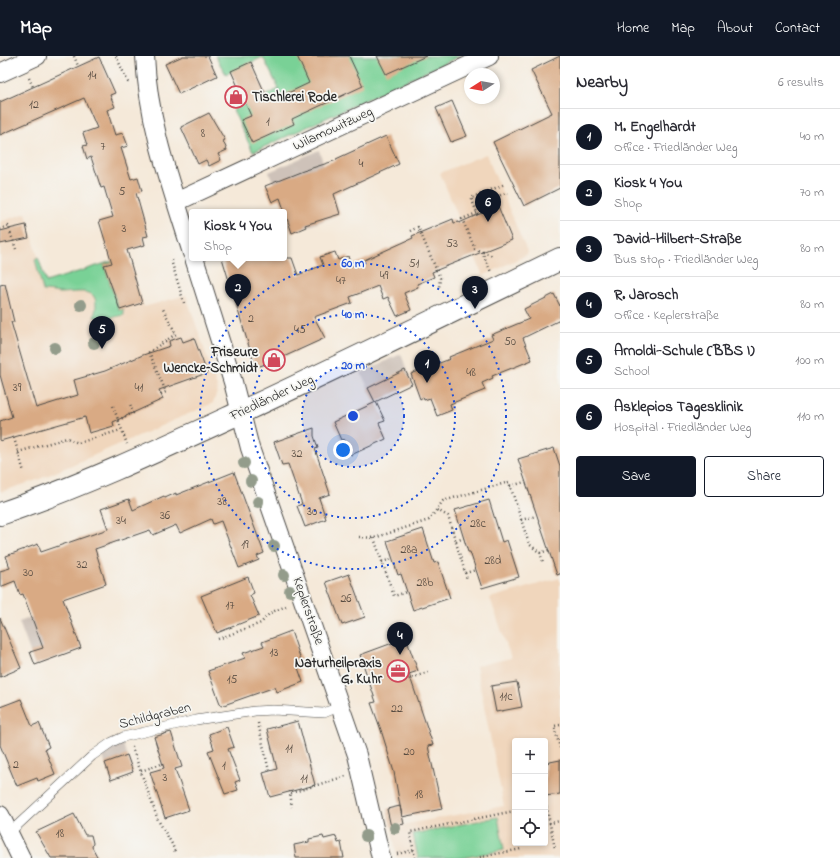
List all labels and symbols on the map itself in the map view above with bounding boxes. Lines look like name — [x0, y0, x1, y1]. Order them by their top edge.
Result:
house number: 14 — [88, 67, 96, 85]
north arrow — [464, 68, 500, 104]
shop icon: Tischlerei Rode — [223, 84, 249, 110]
place label: Tischlerei Rode — [252, 87, 338, 108]
house number: 12 — [29, 96, 39, 114]
street label: Wilamowitzweg — [290, 101, 377, 158]
house number: 1 — [266, 113, 270, 131]
house number: 8 — [201, 125, 206, 143]
house number: 7 — [101, 138, 106, 156]
house number: 4 — [359, 155, 364, 173]
house number: 5 — [119, 183, 126, 201]
pin: 6 — [475, 189, 501, 222]
house number: 3 — [122, 220, 127, 238]
house number: 53 — [446, 235, 458, 253]
text: 60 m — [341, 255, 365, 273]
house number: 51 — [409, 255, 420, 273]
house number: 49 — [380, 267, 389, 285]
house number: 47 — [336, 272, 346, 290]
pin: 2 — [225, 274, 251, 307]
pin: 3 — [462, 276, 488, 309]
text: 40 m — [341, 306, 365, 324]
house number: 2 — [248, 310, 254, 328]
pin: 5 — [89, 316, 115, 349]
house number: 45 — [294, 321, 306, 339]
house number: 50 — [504, 333, 516, 351]
place label: Friseure Wencke–Schmidt — [164, 342, 259, 379]
shop icon: Friseure Wencke–Schmidt — [261, 347, 287, 373]
pin: 1 — [414, 350, 440, 383]
text: 20 m — [340, 357, 365, 375]
house number: 48 — [466, 364, 476, 382]
street label: Friedländer Weg — [226, 369, 318, 428]
house number: 39 — [13, 379, 22, 397]
house number: 41 — [135, 379, 144, 397]
centre of rings — [346, 409, 360, 423]
your location — [333, 440, 353, 460]
house number: 32 — [292, 445, 302, 463]
house number: 38 — [217, 493, 227, 511]
house number: 30 — [307, 503, 317, 521]
house number: 36 — [160, 507, 171, 525]
house number: 34 — [116, 512, 126, 530]
house number: 28c — [470, 515, 487, 533]
house number: 19 — [241, 536, 249, 554]
house number: 28a — [401, 541, 417, 559]
house number: 28d — [484, 552, 502, 570]
house number: 32 — [77, 556, 87, 574]
house number: 30 — [23, 564, 33, 582]
street label: Keplerstraße — [287, 574, 330, 648]
house number: 28b — [417, 574, 434, 592]
house number: 26 — [340, 590, 352, 608]
house number: 17 — [226, 597, 234, 615]
pin: 4 — [387, 622, 413, 655]
house number: 13 — [270, 644, 278, 662]
place label: Naturheilpraxis G. Kuhr — [295, 653, 383, 690]
office icon: Naturheilpraxis G. Kuhr — [385, 658, 411, 684]
house number: 15 — [227, 671, 237, 689]
house number: 11c — [500, 688, 513, 706]
street label: Schildgraben — [117, 697, 193, 736]
house number: 22 — [391, 700, 403, 718]
house number: 11 — [285, 740, 293, 758]
house number: 20 — [403, 743, 415, 761]
house number: 2 — [13, 756, 19, 774]
house number: 1 — [222, 757, 226, 775]
house number: 3 — [163, 769, 168, 787]
house number: 11 — [300, 770, 308, 788]
house number: 18 — [415, 786, 424, 804]
house number: 18 — [56, 825, 65, 843]

